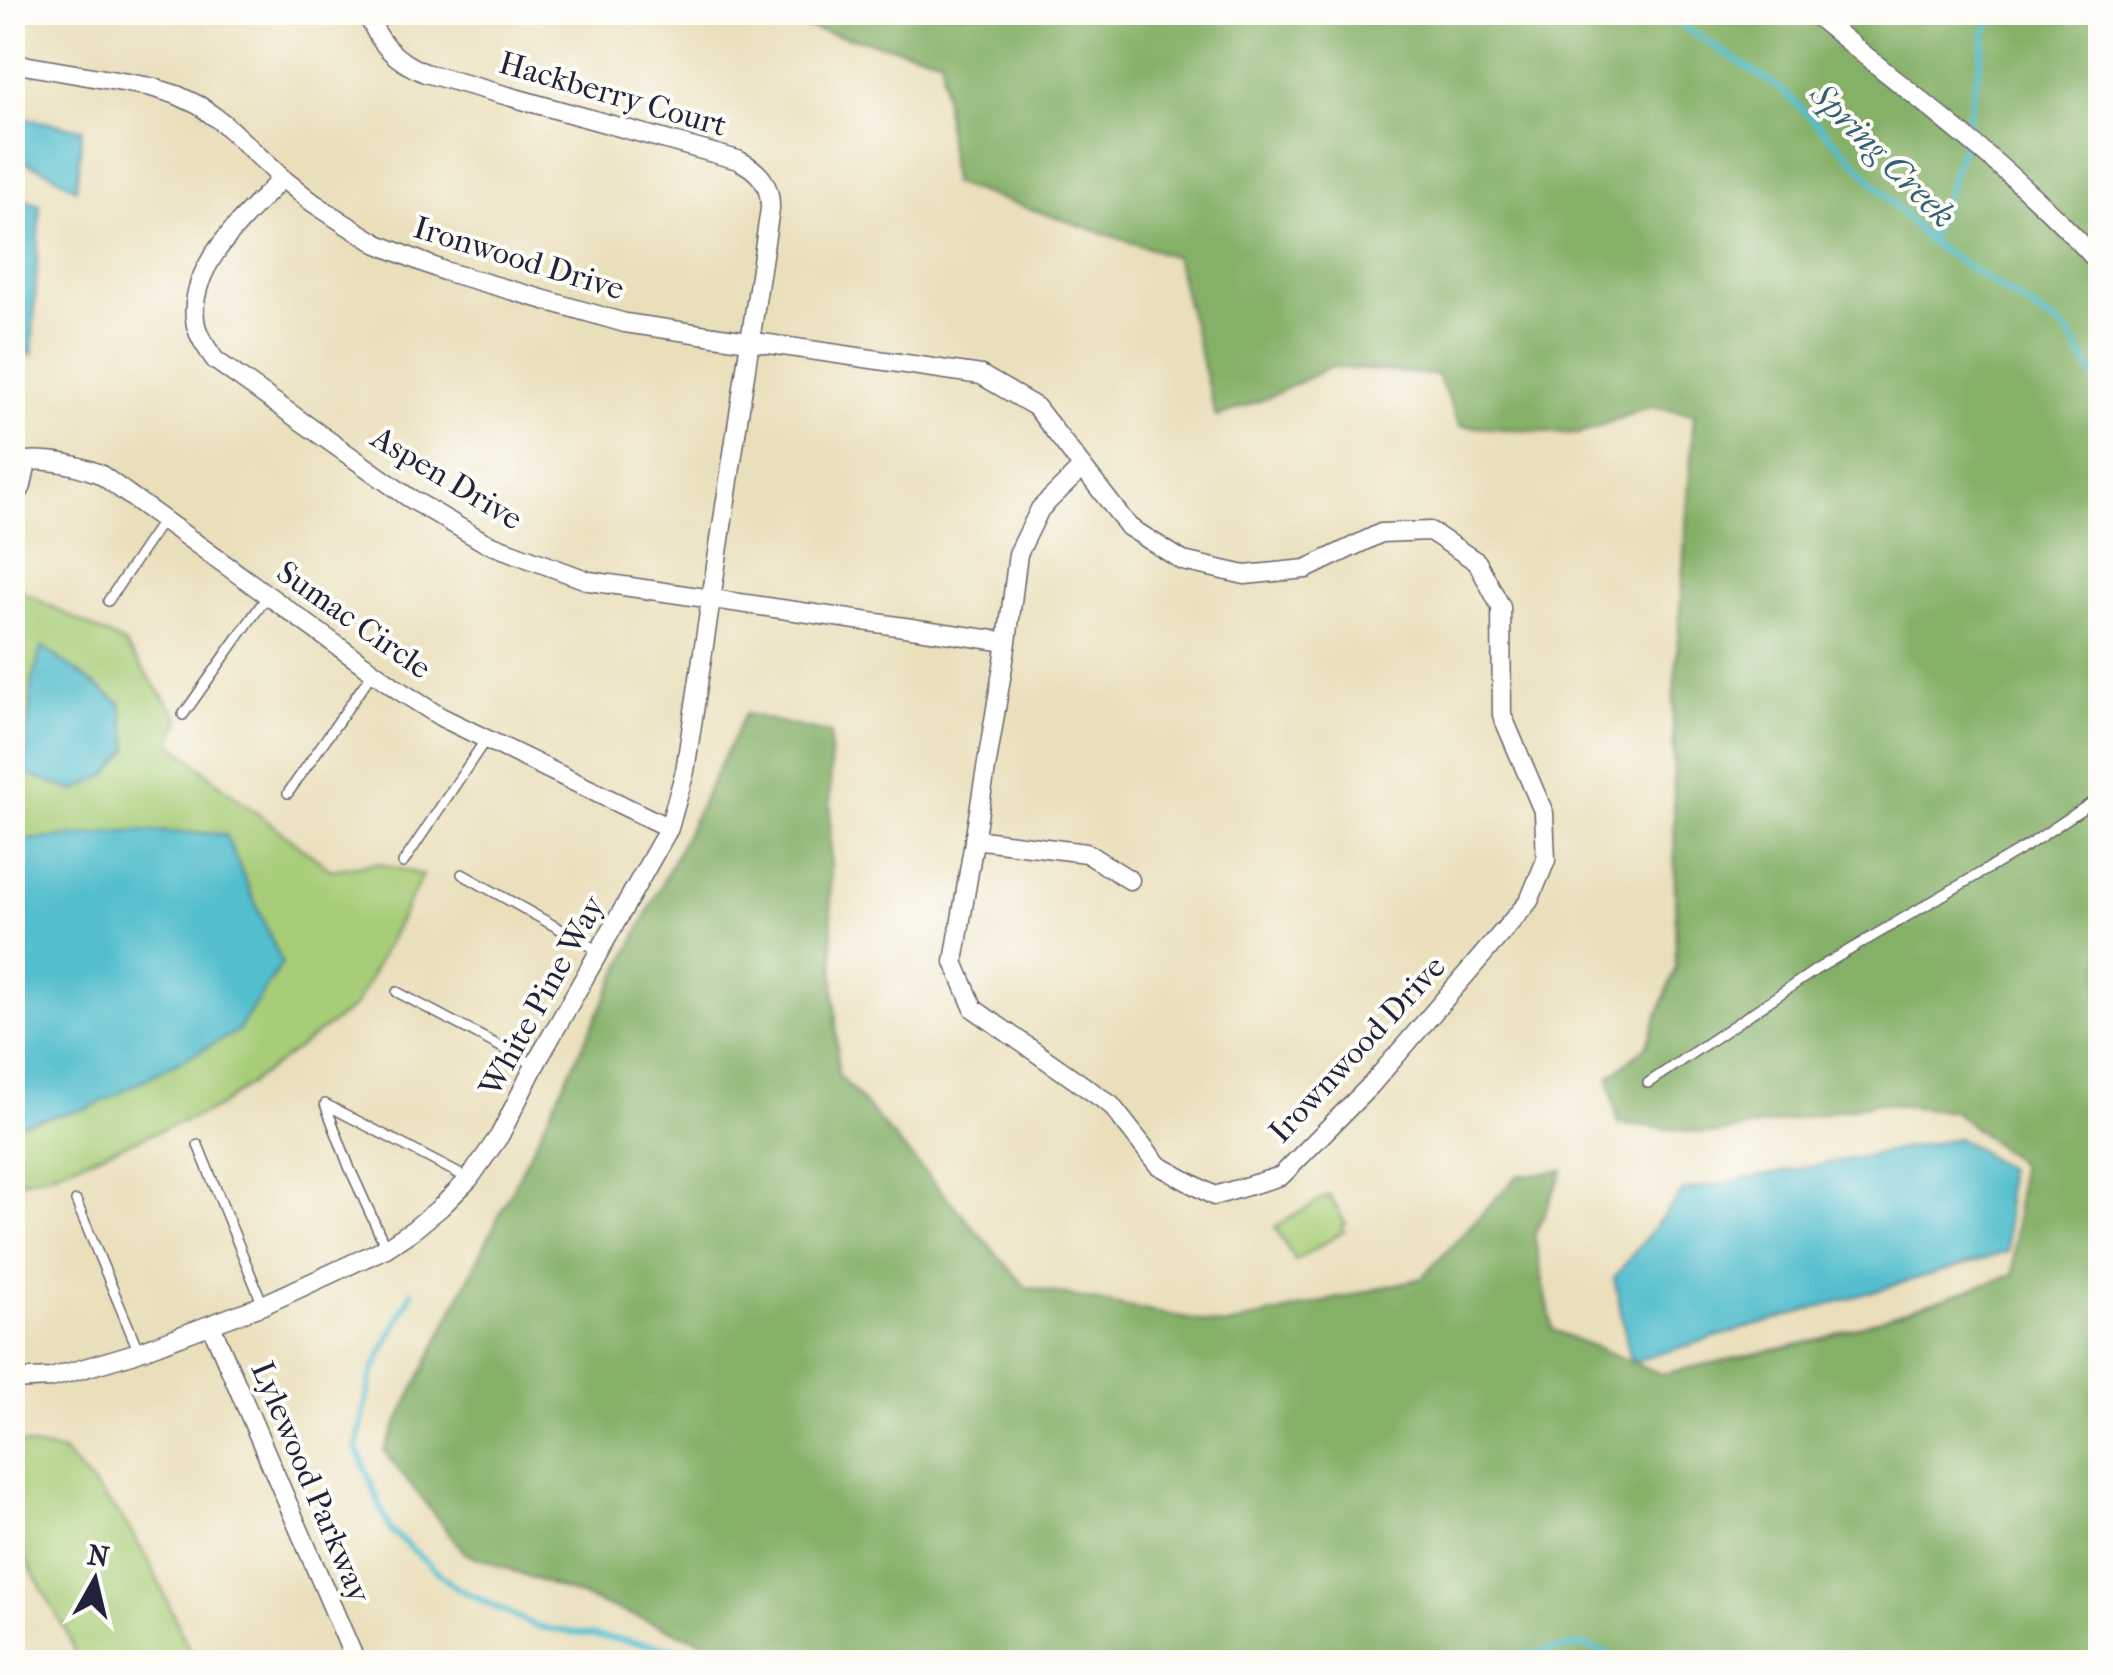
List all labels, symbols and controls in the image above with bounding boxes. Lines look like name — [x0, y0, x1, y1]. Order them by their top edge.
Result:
street label: Hackberry Court — [495, 44, 732, 144]
water label: Spring Creek — [1801, 73, 1964, 236]
street label: Ironwood Drive — [409, 208, 629, 308]
street label: Aspen Drive — [363, 417, 529, 538]
street label: Sumac Circle — [270, 553, 438, 687]
street label: White Pine Way — [471, 889, 613, 1103]
street label: Irownwood Drive — [1261, 948, 1453, 1150]
street label: Lylewood Parkway — [244, 1356, 379, 1609]
north arrow — [45, 1530, 145, 1630]
text: N — [86, 1538, 112, 1574]

